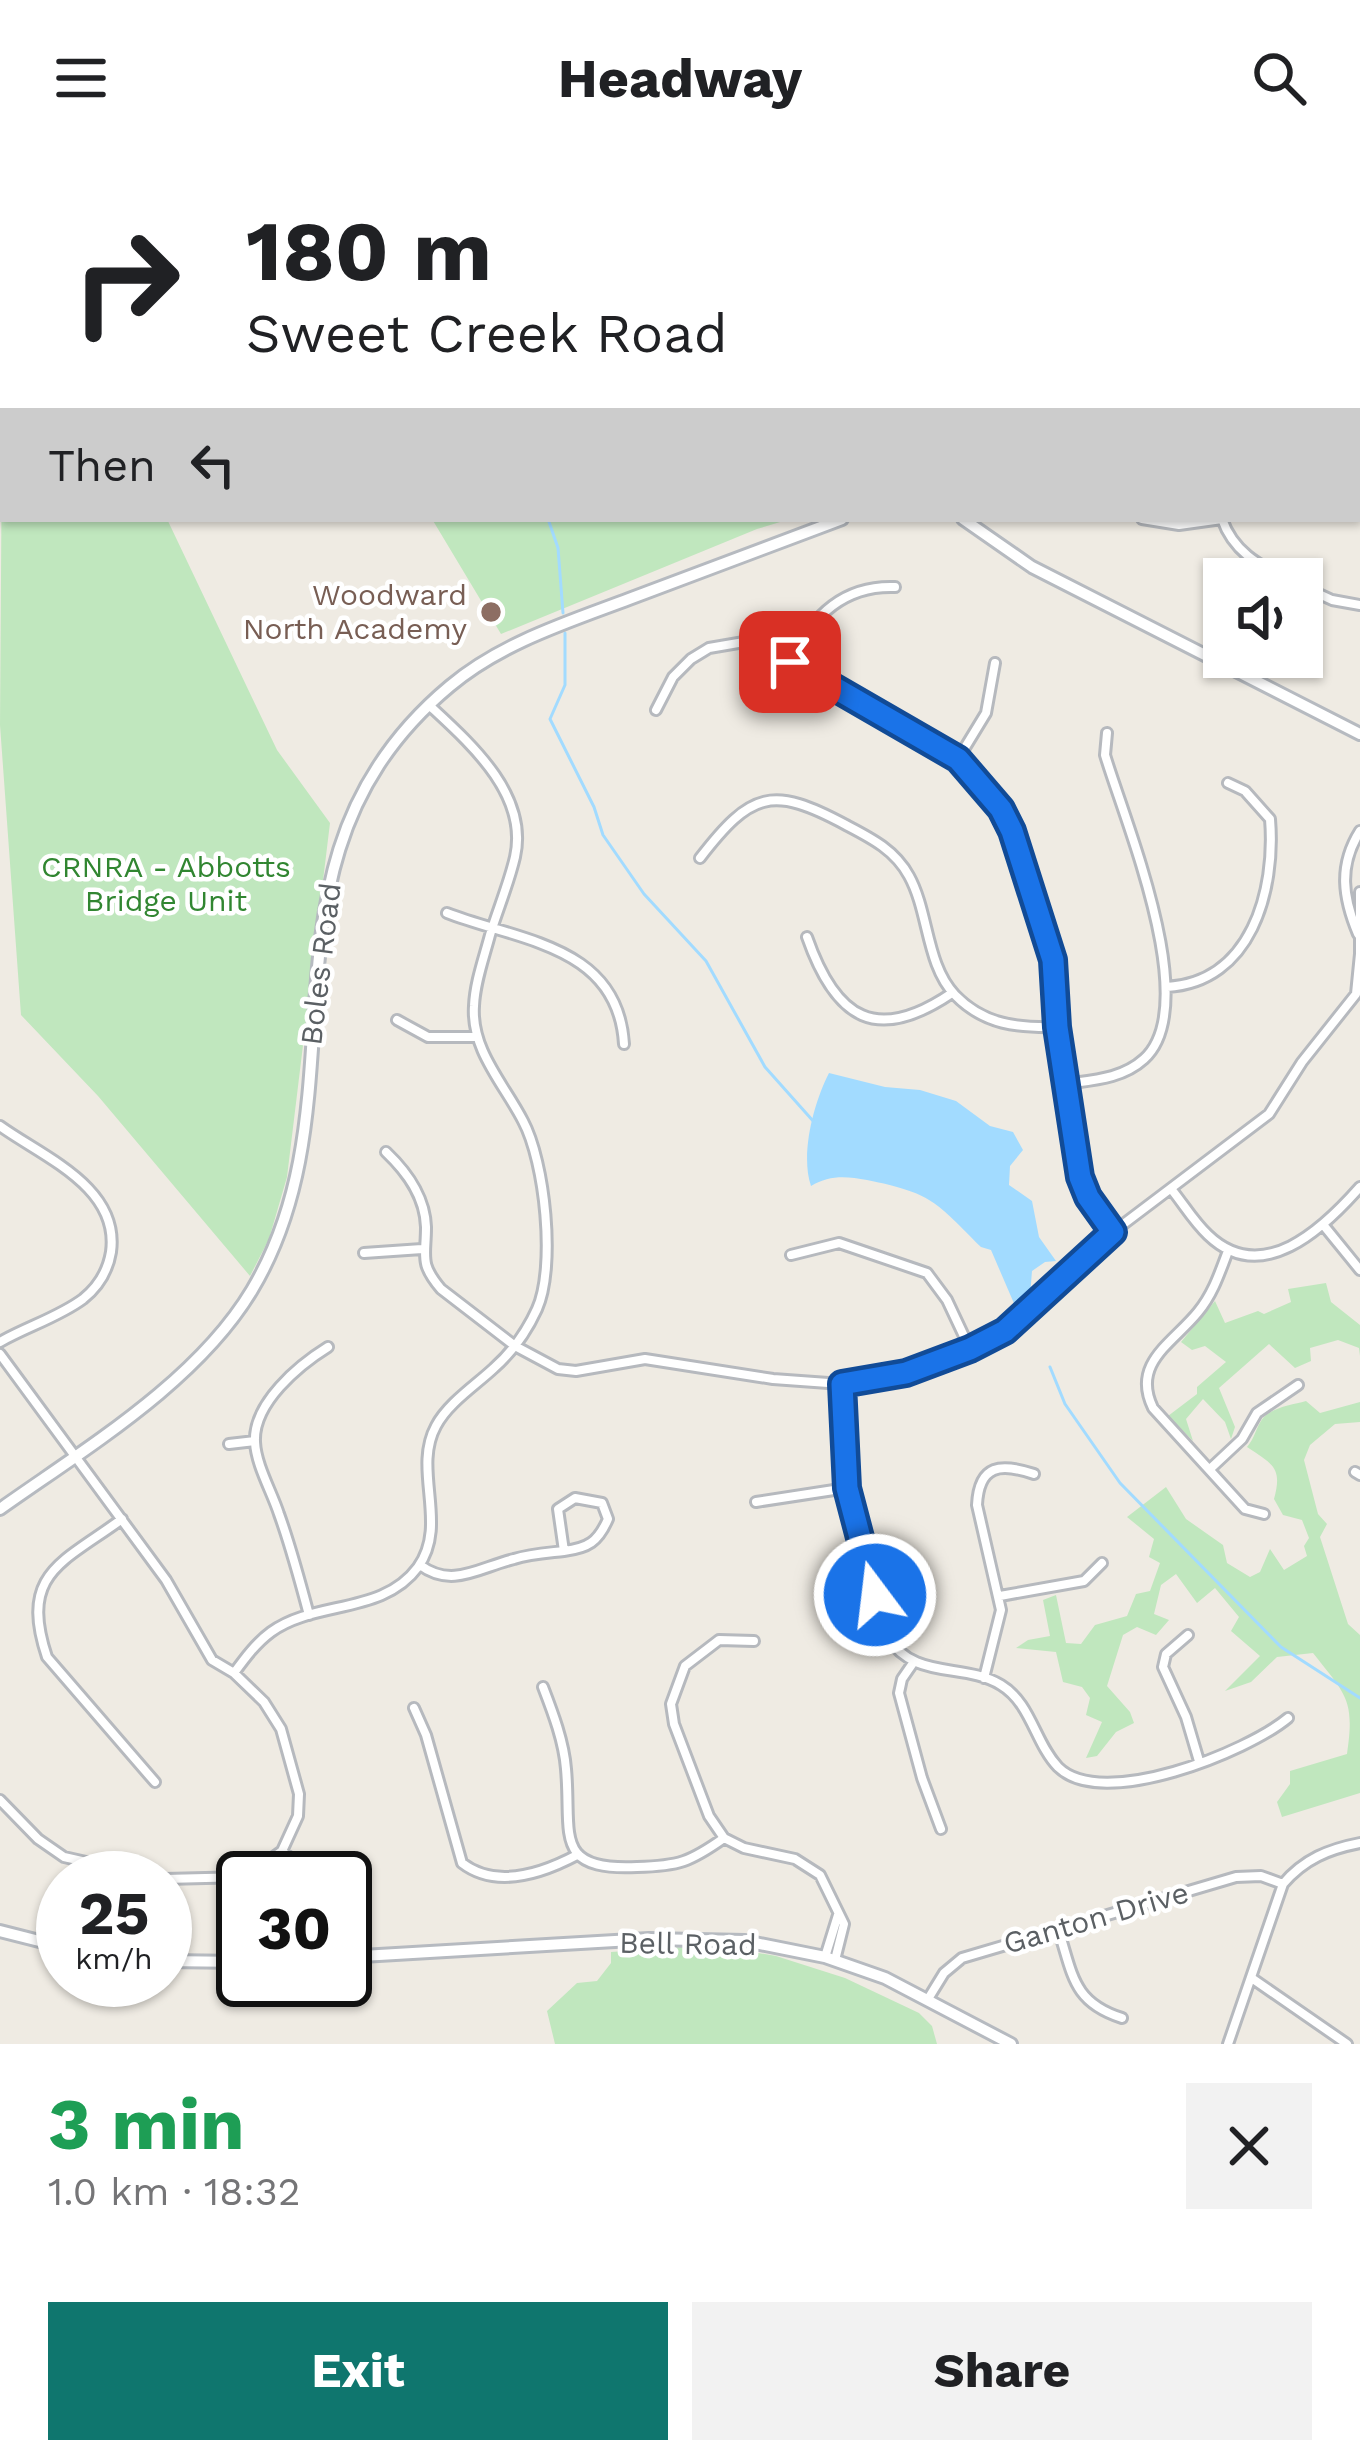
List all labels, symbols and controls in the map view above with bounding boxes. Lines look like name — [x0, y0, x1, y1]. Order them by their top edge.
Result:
icon: menu — [48, 45, 114, 111]
icon: search — [1246, 45, 1312, 111]
text: Headway — [558, 47, 802, 110]
text: 180 m — [246, 202, 492, 300]
icon: right — [48, 204, 204, 360]
text: Sweet Creek Road — [246, 302, 728, 365]
icon: left — [180, 432, 246, 498]
text: Then — [48, 439, 156, 492]
map controls — [1203, 558, 1323, 678]
button: sound — [1203, 558, 1323, 678]
place label: Woodward North Academy — [243, 577, 468, 646]
marker: Woodward North Academy — [478, 599, 504, 625]
pin — [739, 611, 841, 713]
icon: arrive — [757, 629, 823, 695]
park label: CRNRA - Abbotts Bridge Unit — [41, 849, 291, 918]
street label: Boles Road — [293, 881, 348, 1047]
position arrow — [812, 1532, 938, 1658]
speed limit sign: 30 — [216, 1851, 372, 2007]
street label: Ganton Drive — [999, 1874, 1193, 1961]
text: 25 — [79, 1878, 149, 1949]
street label: Bell Road — [619, 1925, 757, 1962]
text: km/h — [75, 1941, 153, 1976]
text: 3 min — [48, 2082, 245, 2166]
button: close — [1186, 2083, 1312, 2209]
text: 1.0 km · 18:32 — [48, 2169, 300, 2214]
button: Exit — [48, 2302, 668, 2440]
button: Share — [692, 2302, 1312, 2440]

